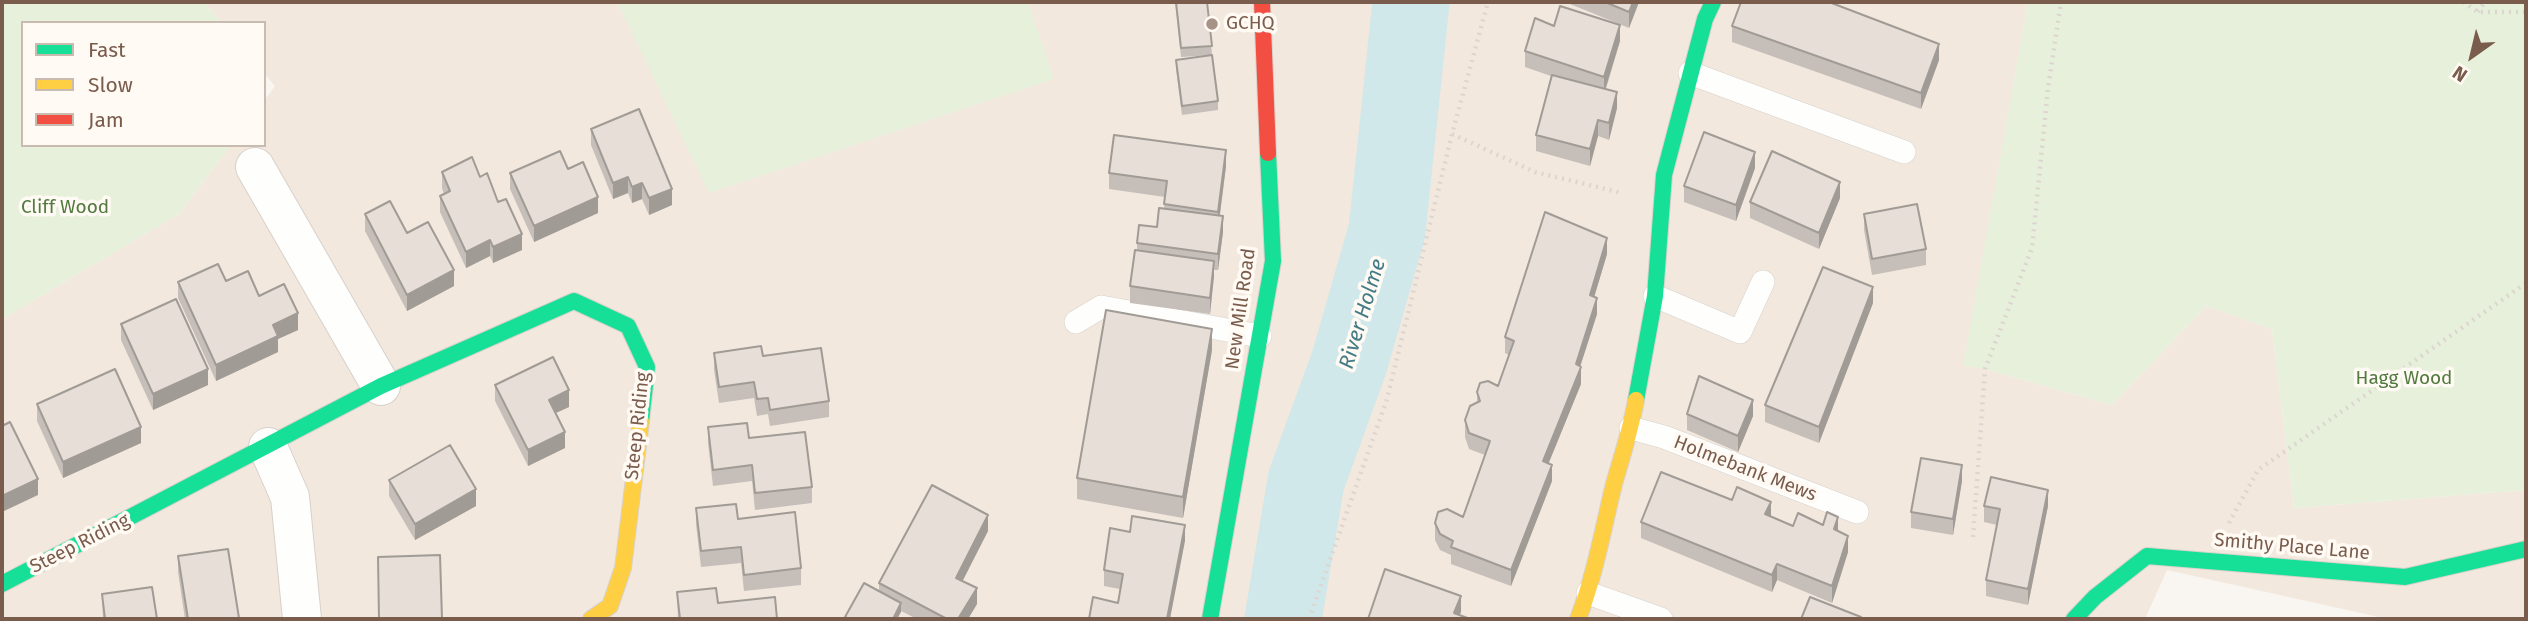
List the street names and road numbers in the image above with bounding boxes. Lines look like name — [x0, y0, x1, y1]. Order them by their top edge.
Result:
street label: New Mill Road — [1221, 247, 1261, 371]
street label: Steep Riding — [621, 371, 655, 481]
street label: Holmebank Mews — [1670, 431, 1820, 507]
street label: Steep Riding — [26, 509, 134, 579]
street label: Smithy Place Lane — [2213, 529, 2371, 565]

